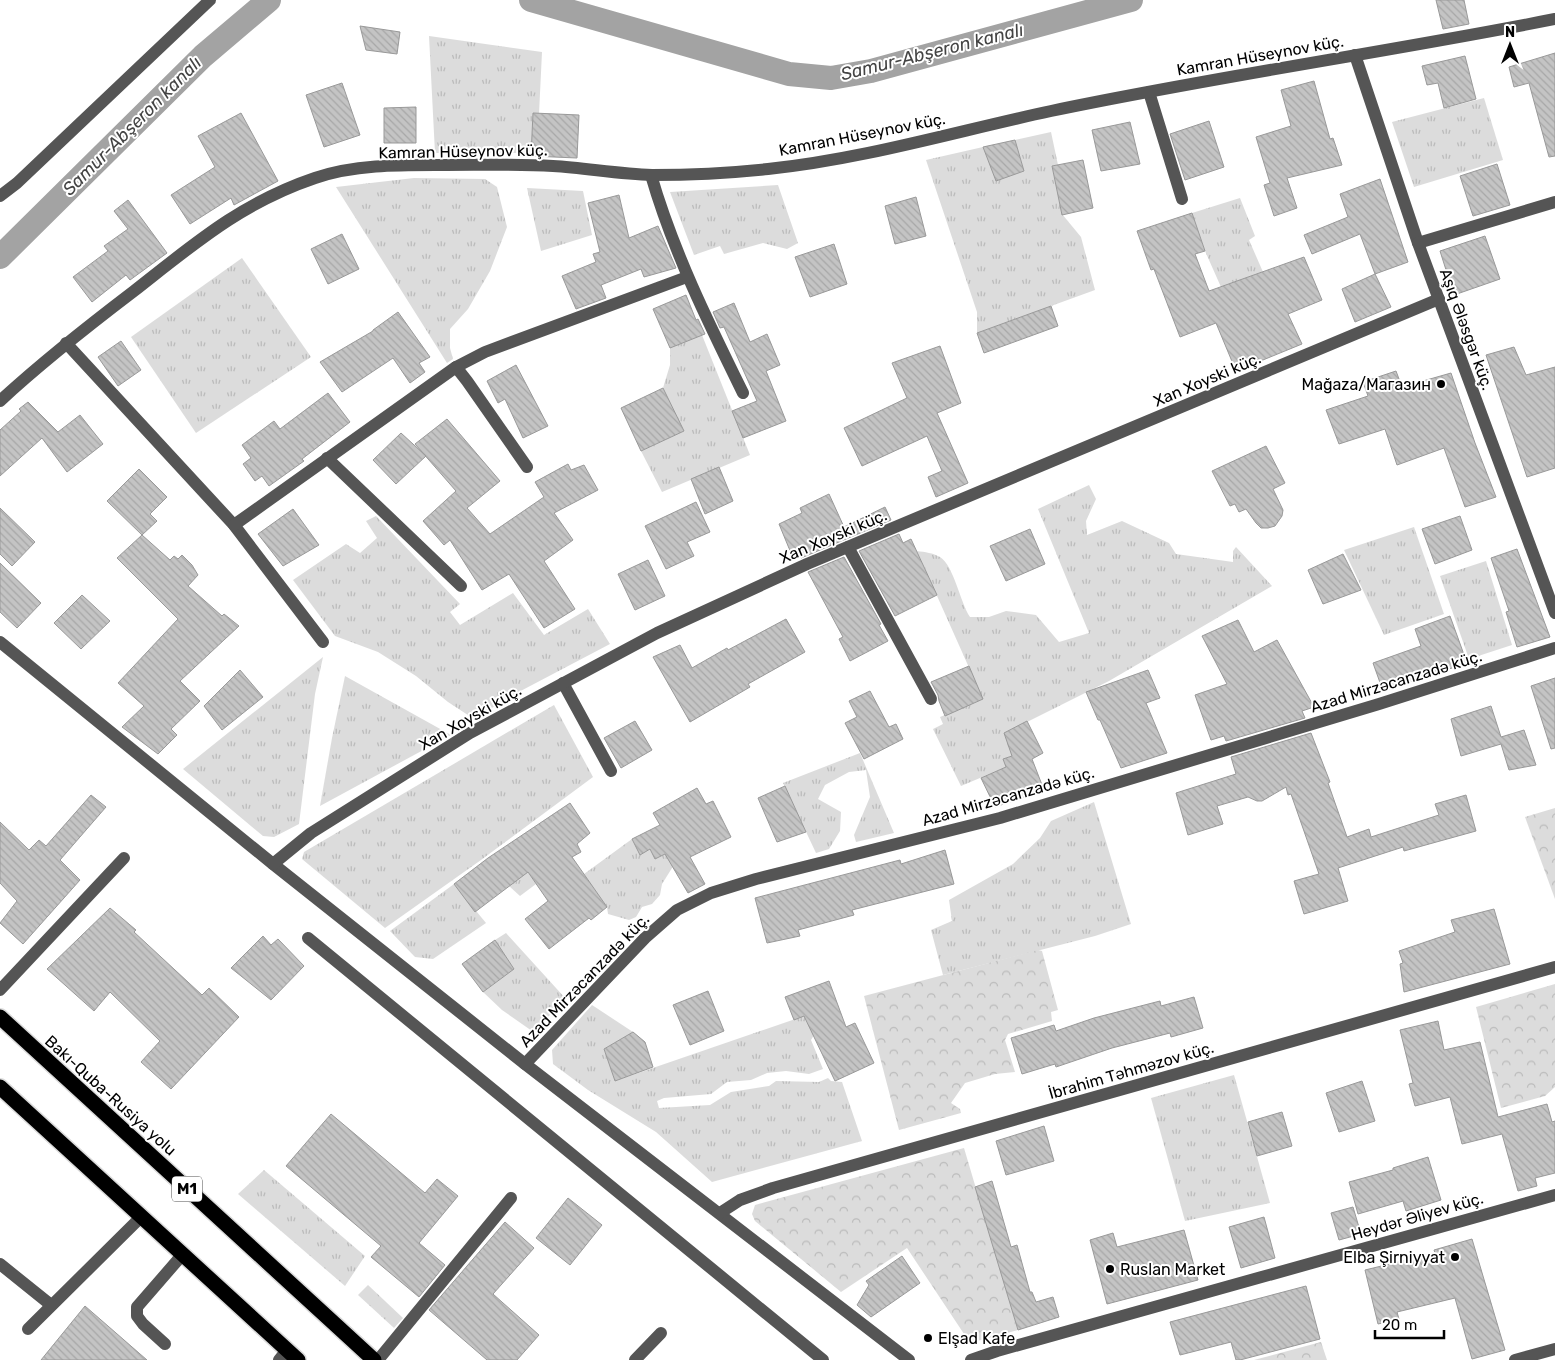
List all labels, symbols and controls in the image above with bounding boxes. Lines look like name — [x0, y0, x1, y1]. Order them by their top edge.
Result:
water label: Samur-Abşeron kanalı — [838, 19, 1026, 85]
north arrow — [1485, 20, 1535, 70]
text: N — [1505, 24, 1515, 41]
street label: Kamran Hüseynov küç. — [1175, 31, 1345, 80]
water label: Samur-Abşeron kanalı — [58, 52, 206, 200]
street label: Kamran Hüseynov küç. — [777, 109, 947, 160]
street label: Kamran Hüseynov küç. — [378, 141, 548, 162]
street label: Aşıq Ələsgər küç. — [1436, 266, 1497, 393]
street label: Xan Xoyski küç. — [1151, 348, 1264, 411]
place label: Mağaza/Магазин — [1301, 375, 1431, 394]
marker: Mağaza/Магазин — [1435, 378, 1447, 390]
street label: Xan Xoyski küç. — [777, 505, 890, 568]
street label: Azad Mirzəcanzadə küç. — [1308, 646, 1484, 717]
street label: Xan Xoyski küç. — [416, 681, 525, 754]
street label: Azad Mirzəcanzadə küç. — [920, 763, 1096, 830]
street label: Azad Mirzəcanzadə küç. — [516, 910, 653, 1051]
street label: Bakı-Quba-Rusiya yolu — [41, 1031, 180, 1159]
street label: İbrahim Təhməzov küç. — [1046, 1038, 1216, 1103]
road number: M1 — [172, 1176, 202, 1202]
street label: Heydər Əliyev küç. — [1349, 1188, 1486, 1244]
place label: Elba Şirniyyat — [1343, 1248, 1445, 1267]
marker: Elba Şirniyyat — [1449, 1251, 1461, 1263]
place label: Ruslan Market — [1120, 1260, 1225, 1279]
marker: Ruslan Market — [1104, 1263, 1116, 1275]
scale bar — [1375, 1308, 1444, 1340]
text: 20 m — [1382, 1316, 1417, 1334]
place label: Elşad Kafe — [938, 1329, 1015, 1348]
marker: Elşad Kafe — [922, 1332, 934, 1344]

